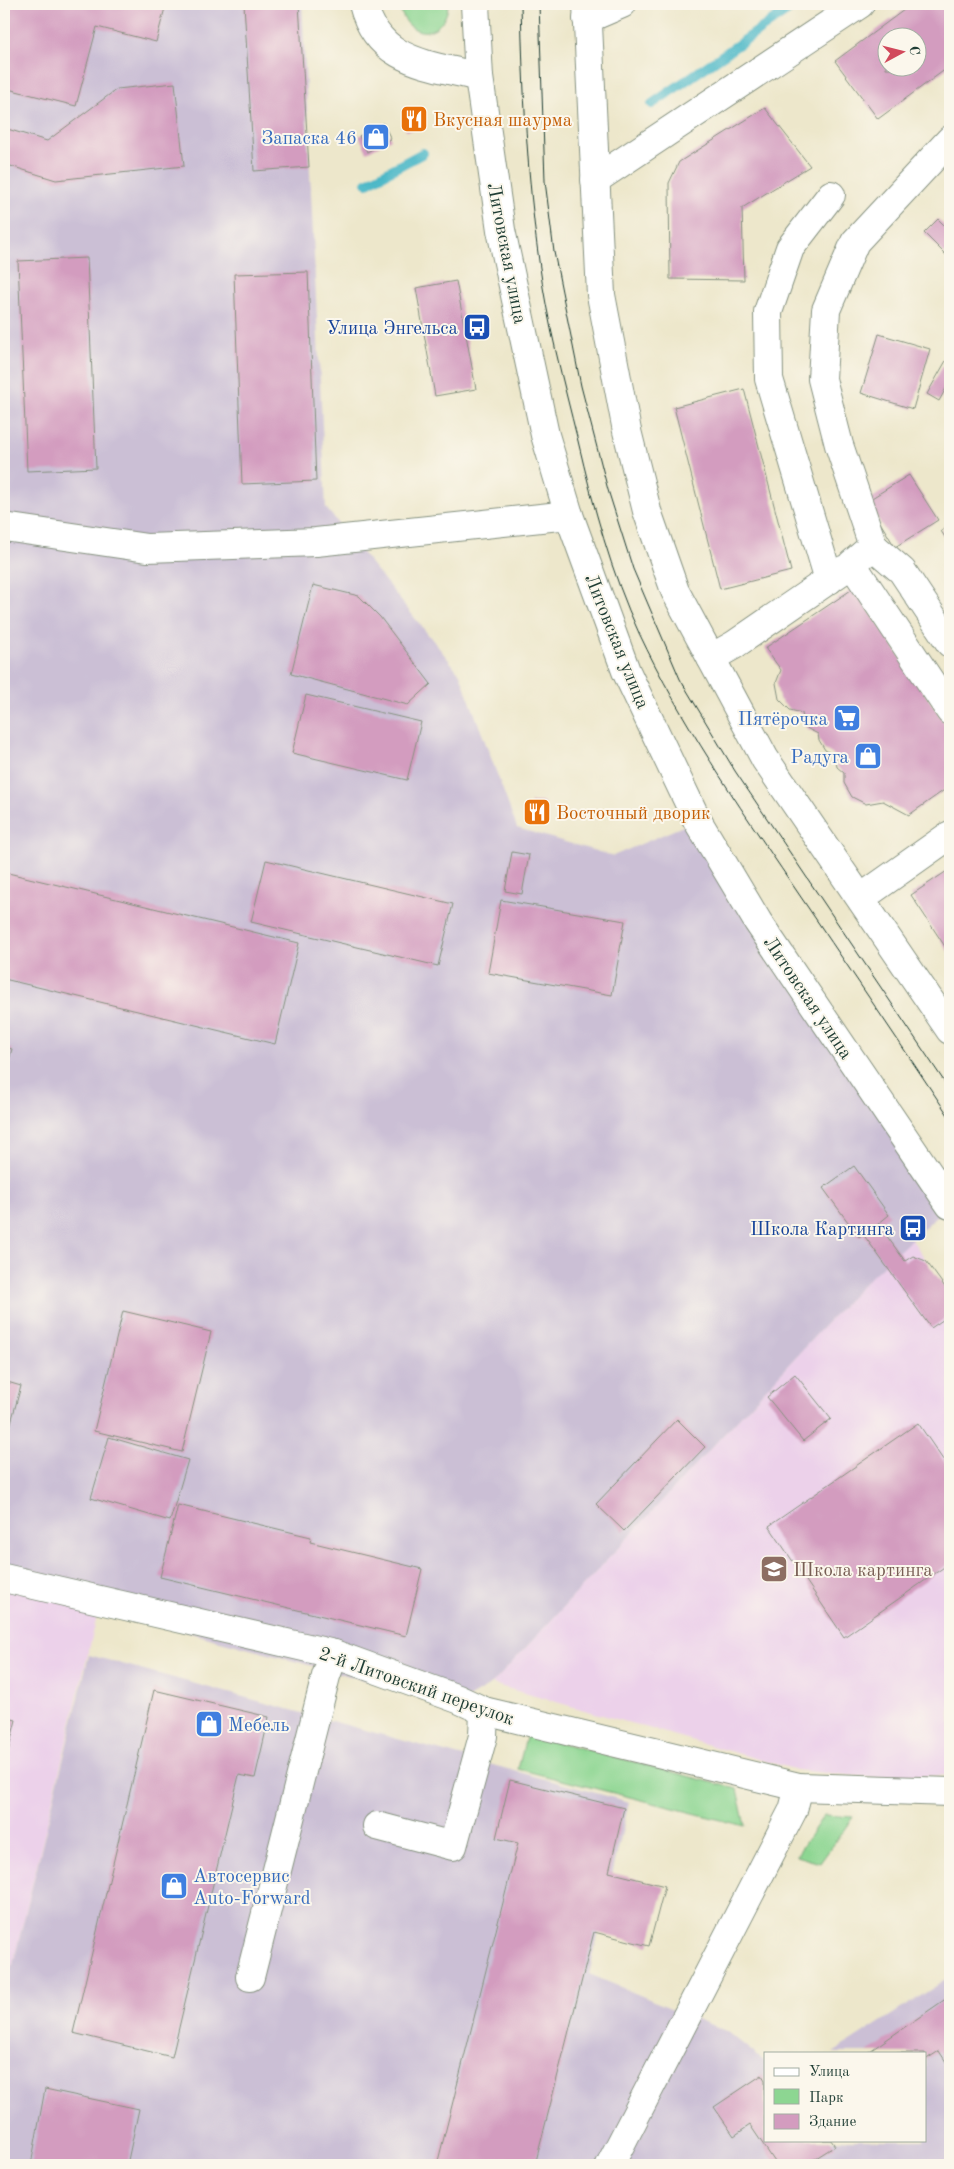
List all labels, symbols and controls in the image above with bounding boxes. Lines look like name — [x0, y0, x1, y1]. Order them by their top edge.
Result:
north arrow — [876, 28, 926, 78]
text: С — [906, 45, 921, 56]
restaurant icon: Вкусная шаурма — [399, 104, 429, 134]
place label: Вкусная шаурма — [433, 112, 573, 131]
shop icon: Запаска 46 — [361, 122, 391, 152]
place label: Запаска 46 — [261, 130, 357, 149]
street label: Литовская улица — [483, 181, 529, 326]
bus stop icon: Улица Энгельса — [462, 312, 492, 342]
place label: Улица Энгельса — [326, 320, 459, 339]
street label: Литовская улица — [580, 572, 652, 713]
supermarket icon: Пятёрочка — [832, 703, 862, 733]
place label: Пятёрочка — [738, 711, 829, 730]
shop icon: Радуга — [853, 741, 883, 771]
place label: Радуга — [790, 749, 850, 768]
restaurant icon: Восточный дворик — [522, 797, 552, 827]
place label: Восточный дворик — [556, 805, 711, 824]
street label: Литовская улица — [759, 934, 855, 1064]
bus stop icon: Школа Картинга — [898, 1213, 928, 1243]
place label: Школа Картинга — [750, 1221, 895, 1240]
school or university icon: Школа картинга — [759, 1554, 789, 1584]
place label: Школа картинга — [793, 1562, 933, 1581]
street label: 2-й Литовский переулок — [316, 1645, 517, 1730]
shop icon: Мебель — [194, 1709, 224, 1739]
place label: Мебель — [228, 1717, 289, 1736]
place label: Автосервис Auto-Forward — [193, 1868, 311, 1909]
shop icon: Автосервис Auto-Forward — [159, 1871, 189, 1901]
legend — [764, 2052, 926, 2142]
text: Улица — [809, 2065, 850, 2080]
text: Парк — [809, 2091, 844, 2106]
text: Здание — [809, 2115, 856, 2130]

